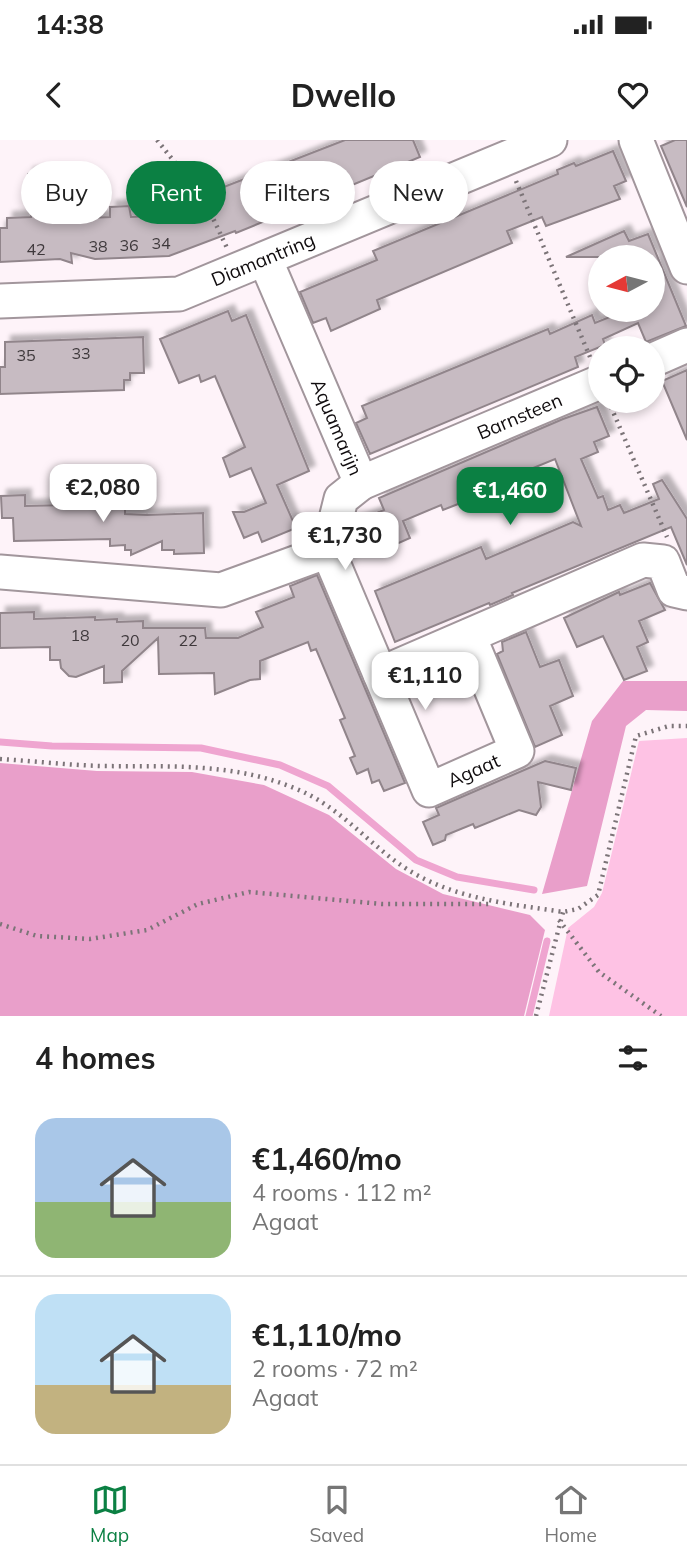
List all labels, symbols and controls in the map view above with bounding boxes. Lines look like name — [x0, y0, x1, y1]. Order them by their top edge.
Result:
text: 14:38 — [35, 8, 104, 41]
text: Dwello — [291, 75, 396, 115]
icon: back — [35, 76, 73, 114]
icon: heart — [614, 76, 652, 114]
chip: Buy — [21, 161, 112, 224]
chip: Rent — [126, 161, 226, 224]
chip: Filters — [240, 161, 355, 224]
chip: New — [369, 161, 468, 224]
street label: Diamantring — [207, 227, 318, 291]
house number: 34 — [151, 233, 171, 253]
house number: 36 — [119, 235, 139, 255]
house number: 38 — [88, 236, 108, 256]
house number: 42 — [26, 239, 46, 259]
north arrow — [588, 245, 665, 322]
map controls — [588, 245, 665, 413]
button: locate — [588, 336, 665, 413]
house number: 33 — [71, 343, 91, 363]
house number: 35 — [16, 345, 36, 365]
street label: Aquamarijn — [306, 375, 368, 479]
street label: Barnsteen — [473, 387, 566, 445]
pin: €2,080 — [46, 464, 160, 524]
pin: €1,460 — [453, 468, 567, 527]
text: €2,080 — [66, 472, 140, 501]
text: €1,460 — [473, 475, 547, 504]
pin: €1,730 — [288, 512, 402, 572]
text: €1,730 — [308, 520, 382, 549]
house number: 18 — [70, 625, 90, 645]
house number: 20 — [120, 630, 140, 650]
house number: 22 — [178, 630, 198, 650]
pin: €1,110 — [368, 652, 482, 712]
text: €1,110 — [388, 660, 462, 689]
street label: Agaat — [443, 748, 504, 792]
text: 4 homes — [35, 1039, 156, 1077]
icon: filters — [614, 1039, 652, 1077]
text: €1,460/mo — [252, 1140, 402, 1178]
icon: home — [91, 1146, 175, 1230]
text: 4 rooms · 112 m² — [252, 1178, 432, 1207]
text: Agaat — [252, 1207, 318, 1236]
text: €1,110/mo — [252, 1316, 402, 1354]
icon: home — [91, 1322, 175, 1406]
text: 2 rooms · 72 m² — [252, 1354, 418, 1383]
text: Agaat — [252, 1383, 318, 1412]
tab: Map — [90, 1481, 129, 1547]
tab: Saved — [309, 1481, 364, 1547]
tab: Home — [544, 1481, 597, 1547]

